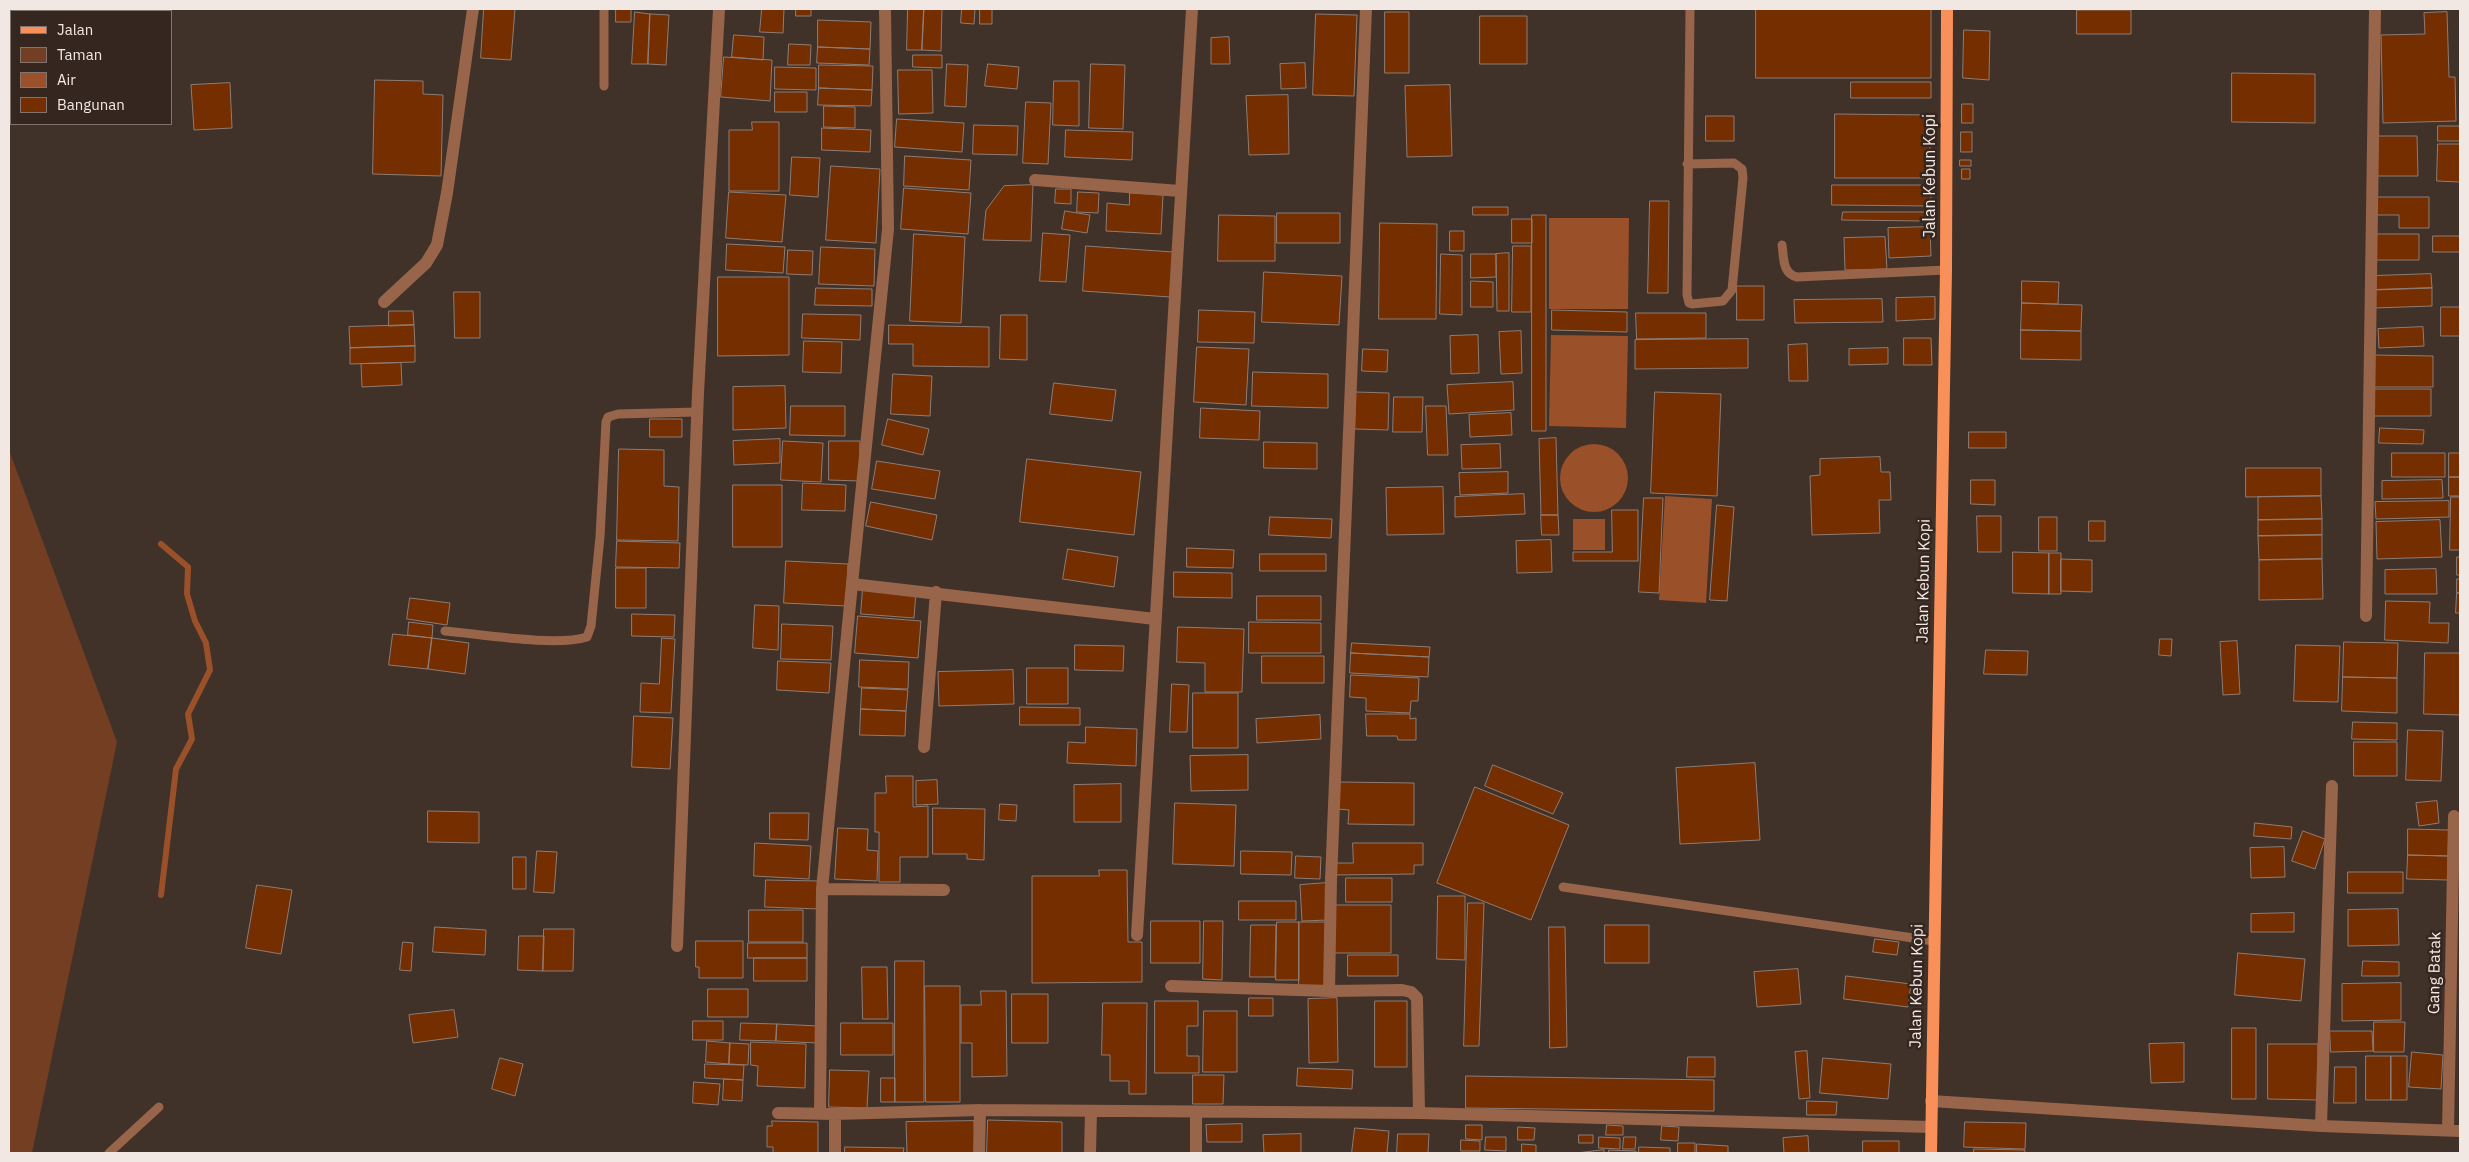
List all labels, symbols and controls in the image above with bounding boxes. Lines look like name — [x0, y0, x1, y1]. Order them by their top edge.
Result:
legend — [10, 10, 172, 125]
text: Jalan — [57, 20, 93, 39]
text: Taman — [57, 45, 102, 64]
text: Air — [57, 70, 76, 89]
text: Bangunan — [57, 95, 125, 114]
street label: Jalan Kebun Kopi — [1920, 114, 1940, 238]
street label: Jalan Kebun Kopi — [1913, 519, 1935, 643]
street label: Jalan Kebun Kopi — [1906, 924, 1928, 1048]
street label: Gang Batak — [2425, 932, 2445, 1014]

